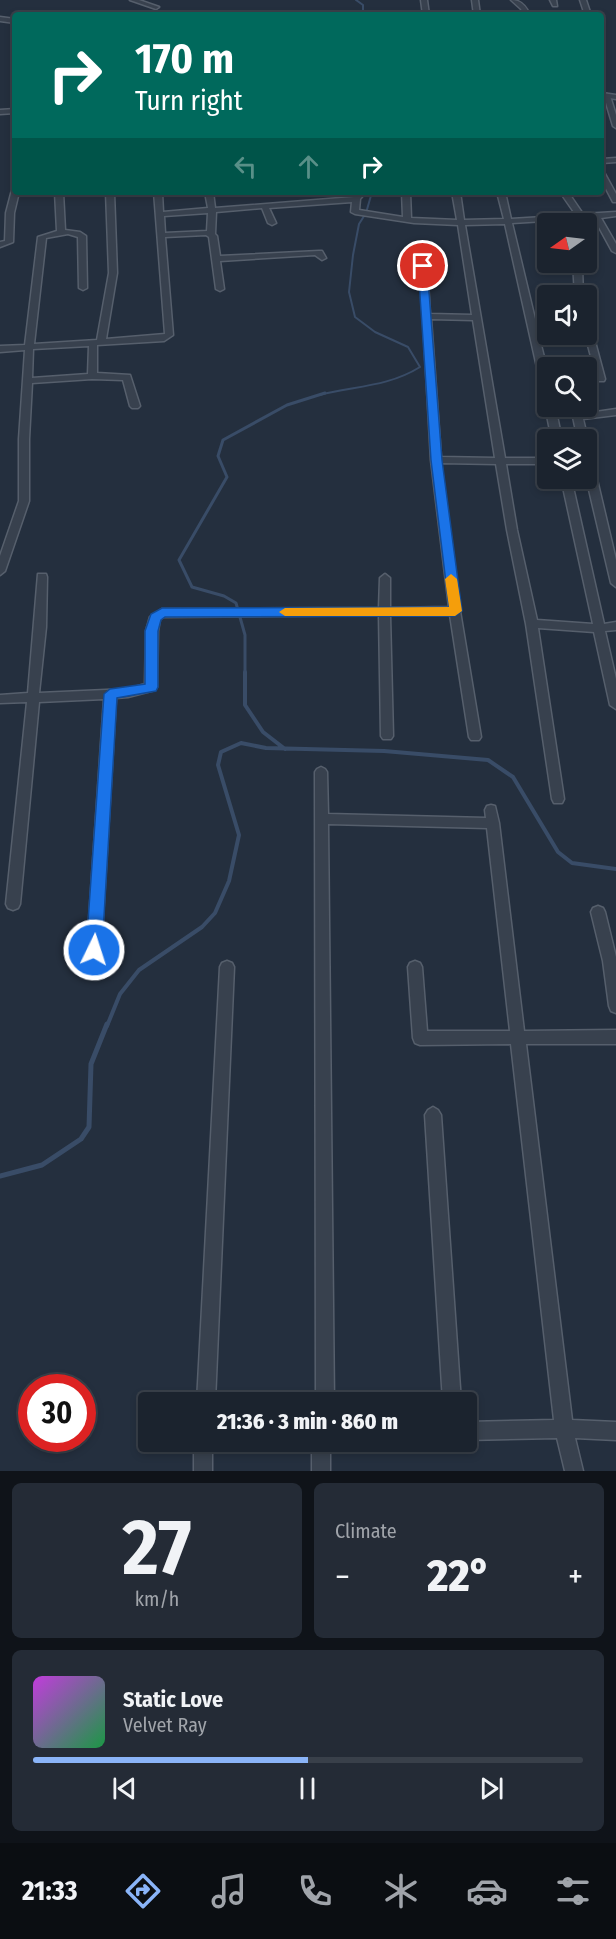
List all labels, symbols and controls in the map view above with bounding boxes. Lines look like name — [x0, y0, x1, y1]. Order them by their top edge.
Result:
text: 170 m — [135, 34, 234, 84]
icon: right — [36, 36, 114, 114]
text: Turn right — [135, 85, 243, 117]
icon: left — [229, 150, 262, 183]
icon: ahead — [292, 150, 325, 183]
icon: right — [355, 150, 388, 183]
north arrow — [537, 213, 597, 273]
map controls — [537, 213, 597, 489]
pin — [397, 240, 448, 291]
icon: arrive — [406, 249, 439, 282]
button: sound — [537, 285, 597, 345]
button: search — [537, 357, 597, 417]
button: layers — [537, 429, 597, 489]
position arrow — [62, 918, 126, 982]
speed limit sign: 30 — [18, 1374, 96, 1452]
text: 21:36 · 3 min · 860 m — [217, 1408, 398, 1435]
text: 27 — [123, 1501, 191, 1595]
text: Climate — [335, 1519, 397, 1543]
text: 22° — [427, 1549, 491, 1603]
text: − — [335, 1557, 350, 1597]
text: + — [568, 1557, 583, 1597]
text: km/h — [135, 1587, 179, 1611]
text: Static Love — [123, 1686, 223, 1713]
text: Velvet Ray — [123, 1713, 207, 1737]
icon: previous — [108, 1772, 141, 1805]
icon: pause — [291, 1772, 324, 1805]
icon: next — [475, 1772, 508, 1805]
icon: directions — [122, 1870, 164, 1912]
icon: music — [208, 1870, 250, 1912]
icon: phone — [294, 1870, 336, 1912]
icon: climate — [380, 1870, 422, 1912]
icon: car — [466, 1870, 508, 1912]
icon: filters — [552, 1870, 594, 1912]
text: 21:33 — [22, 1875, 78, 1907]

